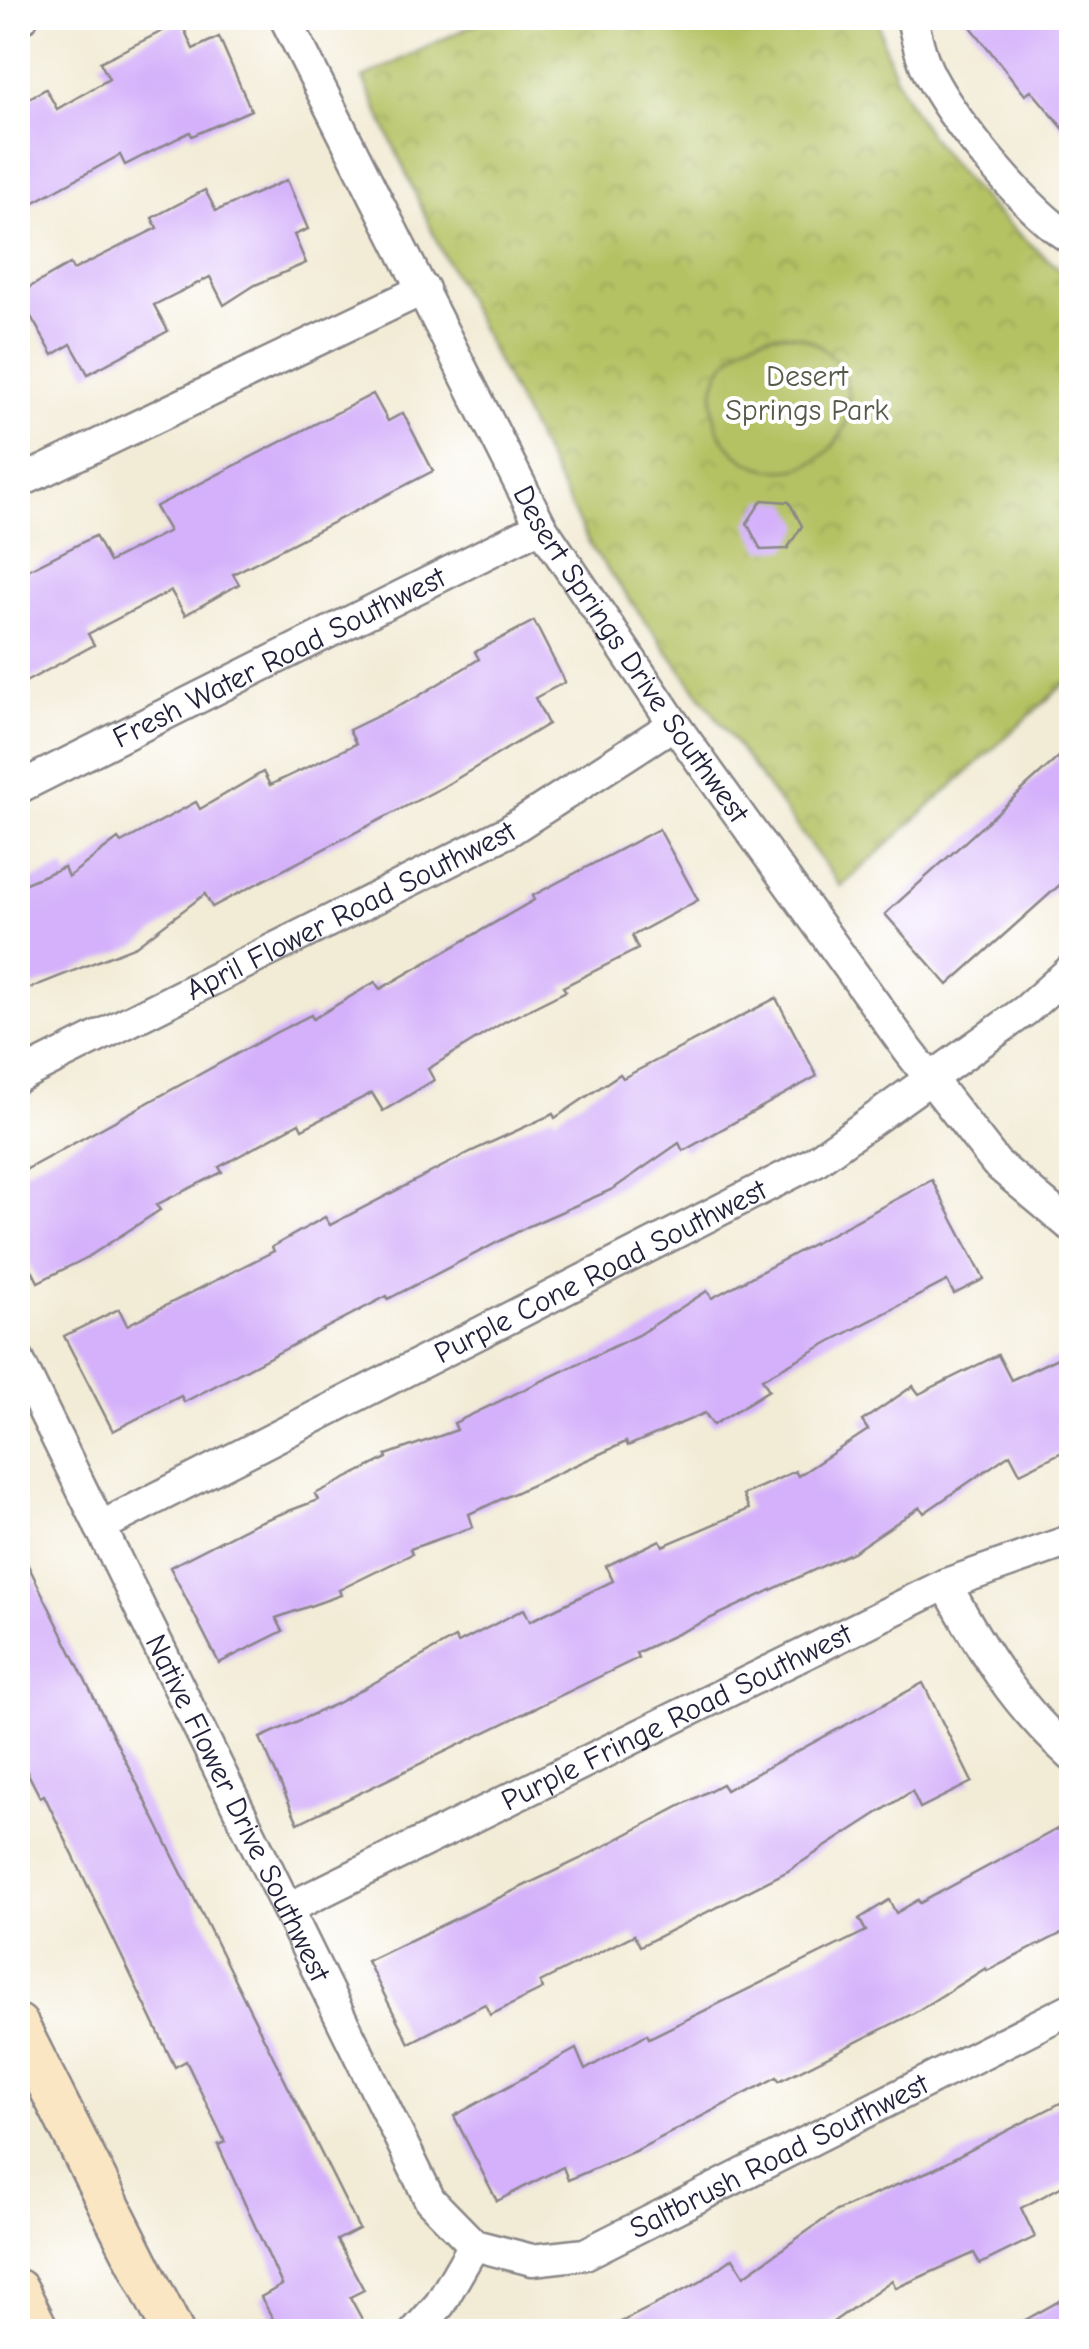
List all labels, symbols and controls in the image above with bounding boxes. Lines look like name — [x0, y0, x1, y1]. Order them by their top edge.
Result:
park label: Desert Springs Park — [725, 359, 889, 428]
street label: Desert Springs Drive Southwest — [505, 480, 757, 831]
street label: Fresh Water Road Southwest — [107, 559, 453, 756]
street label: April Flower Road Southwest — [181, 813, 524, 1008]
street label: Purple Cone Road Southwest — [429, 1172, 774, 1371]
street label: Purple Fringe Road Southwest — [496, 1616, 859, 1818]
street label: Native Flower Drive Southwest — [138, 1629, 338, 1989]
street label: Saltbrush Road Southwest — [624, 2066, 936, 2246]

